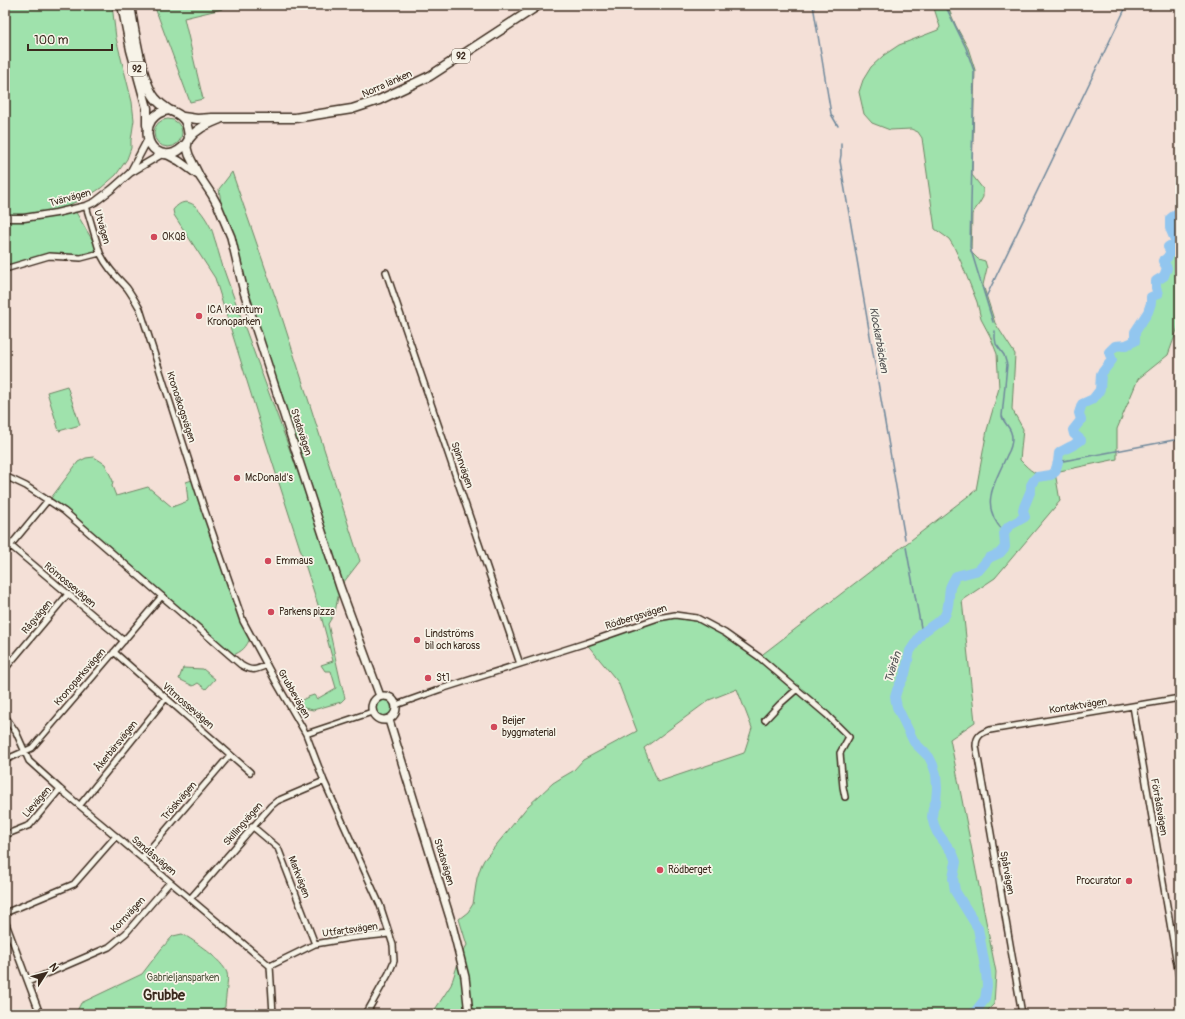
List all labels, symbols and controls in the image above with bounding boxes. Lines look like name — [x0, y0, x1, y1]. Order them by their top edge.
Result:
scale bar — [28, 26, 112, 52]
text: 100 m — [34, 33, 69, 48]
road number: 92 — [452, 49, 470, 63]
road number: 92 — [128, 62, 146, 76]
street label: Norra länken — [360, 68, 414, 100]
street label: Tvärvägen — [48, 187, 93, 209]
street label: Utvägen — [91, 208, 113, 246]
place label: OKQ8 — [162, 231, 186, 243]
marker: OKQ8 — [149, 232, 159, 242]
place label: ICA Kvantum Kronoparken — [207, 304, 263, 328]
water label: Klockarbäcken — [867, 306, 891, 375]
marker: ICA Kvantum Kronoparken — [194, 311, 204, 321]
street label: Kronoskogsvägen — [164, 370, 198, 444]
street label: Stadsvägen — [288, 407, 314, 457]
street label: Spinnvägen — [448, 440, 476, 490]
place label: McDonald's — [245, 472, 293, 484]
marker: McDonald's — [232, 473, 242, 483]
place label: Emmaus — [276, 555, 313, 567]
marker: Emmaus — [263, 556, 273, 566]
street label: Römossevägen — [42, 560, 99, 610]
street label: Rågvägen — [19, 597, 55, 636]
street label: Rödbergsvägen — [604, 602, 669, 632]
place label: Parkens pizza — [279, 606, 335, 618]
marker: Parkens pizza — [266, 607, 276, 617]
place label: Lindströms bil och kaross — [425, 628, 481, 652]
marker: Lindströms bil och kaross — [412, 635, 422, 645]
street label: Kronoparksvägen — [52, 646, 108, 708]
water label: Tvärån — [882, 649, 904, 684]
street label: Grubbevägen — [275, 667, 313, 721]
place label: St1 — [436, 672, 450, 684]
marker: St1 — [423, 673, 433, 683]
street label: Vitmossevägen — [160, 680, 217, 732]
street label: Kontaktvägen — [1048, 695, 1108, 716]
place label: Beijer byggmaterial — [502, 715, 556, 739]
street label: Åkerbärsvägen — [90, 717, 140, 774]
marker: Beijer byggmaterial — [489, 722, 499, 732]
street label: Förrådsvägen — [1148, 777, 1171, 837]
street label: Tröskvägen — [159, 779, 199, 823]
street label: Lievägen — [20, 784, 54, 820]
street label: Skillingvägen — [221, 800, 265, 848]
street label: Sandåsvägen — [129, 833, 180, 879]
street label: Stadsvägen — [431, 837, 457, 887]
street label: Spårvägen — [997, 850, 1018, 896]
street label: Markvägen — [285, 854, 313, 900]
place label: Rödberget — [668, 864, 713, 876]
marker: Rödberget — [655, 865, 665, 875]
place label: Procurator — [1076, 875, 1121, 887]
marker: Procurator — [1124, 876, 1134, 886]
street label: Kornvägen — [108, 894, 148, 936]
street label: Utfartsvägen — [322, 920, 379, 940]
north arrow — [26, 953, 66, 993]
text: N — [46, 961, 61, 975]
park label: Gabrieljansparken — [147, 972, 220, 984]
district label: Grubbe — [143, 987, 186, 1004]

